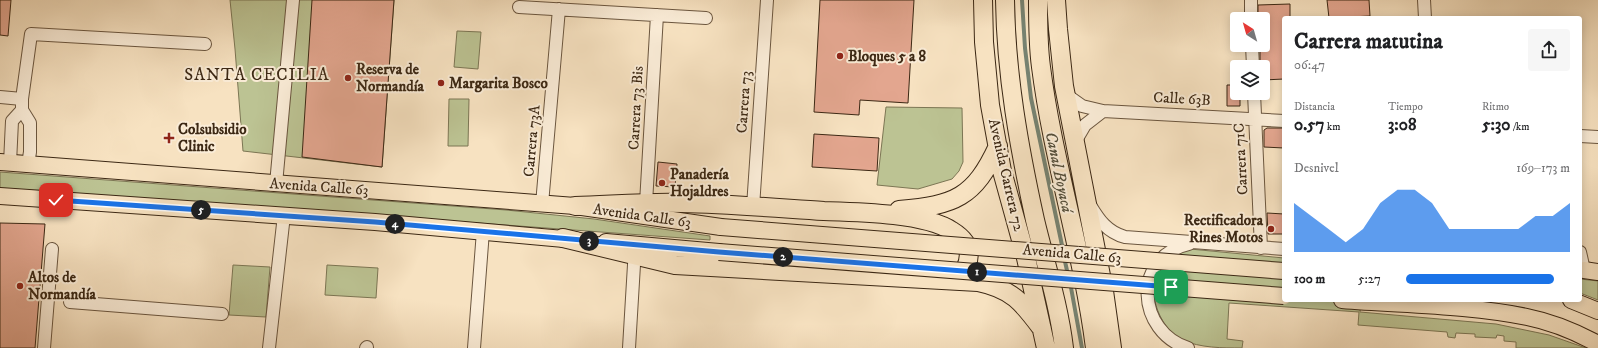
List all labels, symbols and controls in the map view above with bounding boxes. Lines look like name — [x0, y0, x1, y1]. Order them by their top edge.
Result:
north arrow — [1230, 12, 1270, 52]
map controls — [1230, 12, 1270, 100]
text: Carrera matutina — [1294, 28, 1443, 55]
button: share — [1528, 29, 1570, 71]
place label: Bloques 5 a 8 — [848, 47, 927, 67]
marker: Bloques 5 a 8 — [835, 51, 845, 61]
text: 06:47 — [1294, 57, 1325, 73]
place label: Reserva de Normandía — [356, 60, 425, 96]
button: layers — [1230, 60, 1270, 100]
district label: SANTA CECILIA — [184, 64, 330, 86]
street label: Carrera 73 Bis — [624, 66, 648, 150]
street label: Carrera 73 — [732, 70, 756, 134]
marker: Reserva de Normandía — [343, 73, 353, 83]
place label: Margarita Bosco — [449, 74, 548, 93]
marker: Margarita Bosco — [436, 78, 446, 88]
street label: Calle 63B — [1153, 88, 1211, 110]
text: Distancia — [1294, 100, 1335, 114]
text: Tiempo — [1388, 100, 1423, 114]
text: Ritmo — [1482, 100, 1509, 114]
street label: Carrera 73A — [519, 104, 545, 178]
text: 0.57 — [1294, 114, 1324, 136]
text: 3:08 — [1388, 114, 1416, 136]
text: 5:30 — [1482, 114, 1510, 136]
street label: Avenida Carrera 72 — [984, 117, 1028, 234]
place label: Colsubsidio Clinic — [178, 120, 247, 156]
text: km — [1324, 120, 1340, 134]
text: /km — [1510, 120, 1529, 134]
street label: Carrera 71C — [1230, 122, 1252, 196]
water label: Canal Boyacá — [1041, 130, 1078, 216]
marker: Colsubsidio Clinic — [163, 132, 175, 144]
text: Desnivel — [1294, 160, 1339, 176]
text: 169–173 m — [1516, 160, 1570, 176]
place label: Panadería Hojaldres — [670, 165, 729, 201]
street label: Avenida Calle 63 — [269, 174, 369, 200]
marker: Panadería Hojaldres — [657, 178, 667, 188]
pin — [39, 183, 73, 217]
icon: check — [45, 189, 67, 211]
pin: 5 — [191, 200, 211, 220]
street label: Avenida Calle 63 — [592, 200, 692, 232]
text: 5 — [198, 203, 204, 217]
place label: Rectificadora Rines Motos — [1184, 211, 1264, 247]
pin: 4 — [385, 214, 405, 234]
text: 4 — [392, 217, 398, 231]
marker: Rectificadora Rines Motos — [1266, 224, 1276, 234]
pin: 3 — [579, 231, 599, 251]
text: 3 — [587, 234, 591, 248]
street label: Avenida Calle 63 — [1022, 240, 1122, 268]
pin: 2 — [773, 247, 793, 267]
text: 2 — [780, 250, 786, 264]
pin: 1 — [967, 262, 987, 282]
text: 1 — [975, 265, 979, 279]
place label: Altos de Normandía — [27, 268, 97, 304]
pin — [1154, 270, 1188, 304]
text: 100 m — [1294, 271, 1325, 287]
text: 5:27 — [1358, 271, 1381, 287]
icon: arrive — [1160, 276, 1182, 298]
marker: Altos de Normandía — [15, 281, 25, 291]

